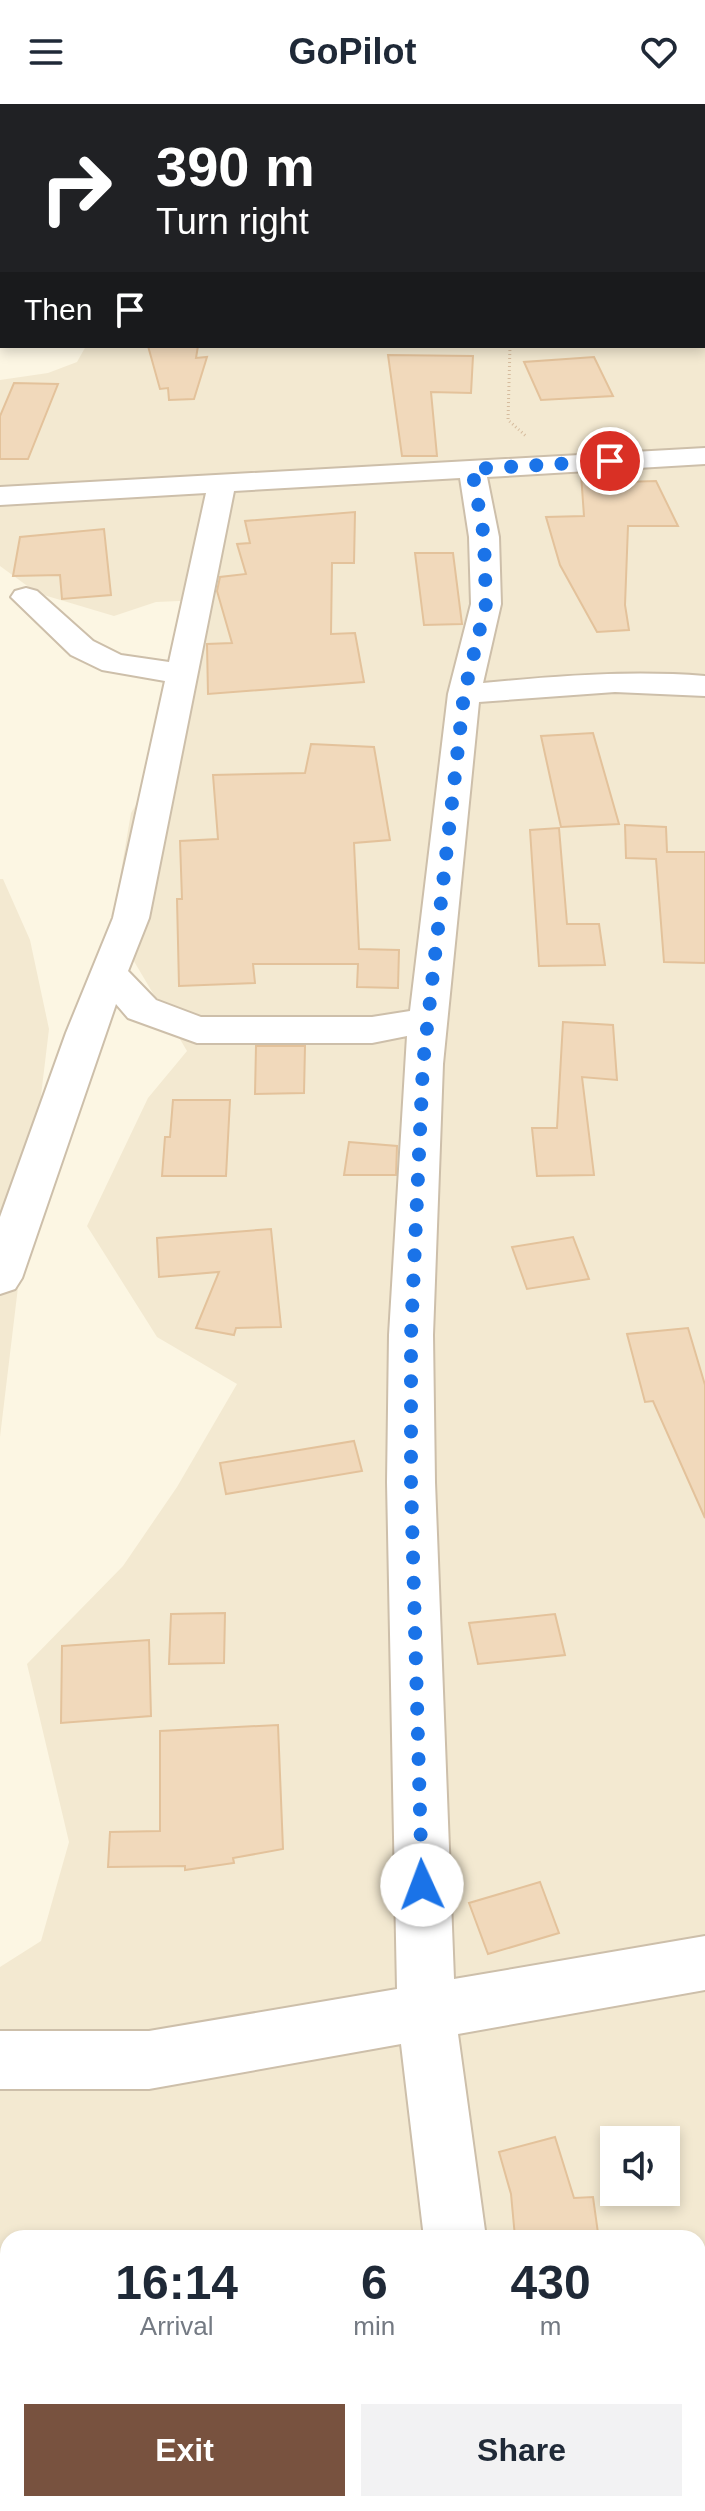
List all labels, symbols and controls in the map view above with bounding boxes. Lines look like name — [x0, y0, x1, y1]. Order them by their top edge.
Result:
icon: menu — [24, 30, 68, 74]
icon: heart — [637, 30, 681, 74]
text: GoPilot — [289, 31, 417, 72]
text: 390 m — [156, 135, 315, 198]
icon: right — [24, 136, 128, 240]
text: Turn right — [156, 201, 309, 242]
icon: arrive — [108, 288, 152, 332]
text: Then — [24, 293, 92, 326]
pin — [576, 427, 644, 495]
icon: arrive — [588, 439, 632, 483]
position arrow — [380, 1843, 464, 1927]
map controls — [600, 2126, 680, 2206]
button: sound — [600, 2126, 680, 2206]
text: 16:14 — [115, 2256, 238, 2309]
text: 6 — [361, 2256, 388, 2309]
text: 430 — [511, 2256, 591, 2309]
text: Arrival — [140, 2311, 214, 2341]
text: min — [353, 2311, 395, 2341]
text: m — [540, 2311, 561, 2341]
button: Exit — [24, 2404, 345, 2496]
button: Share — [361, 2404, 682, 2496]

